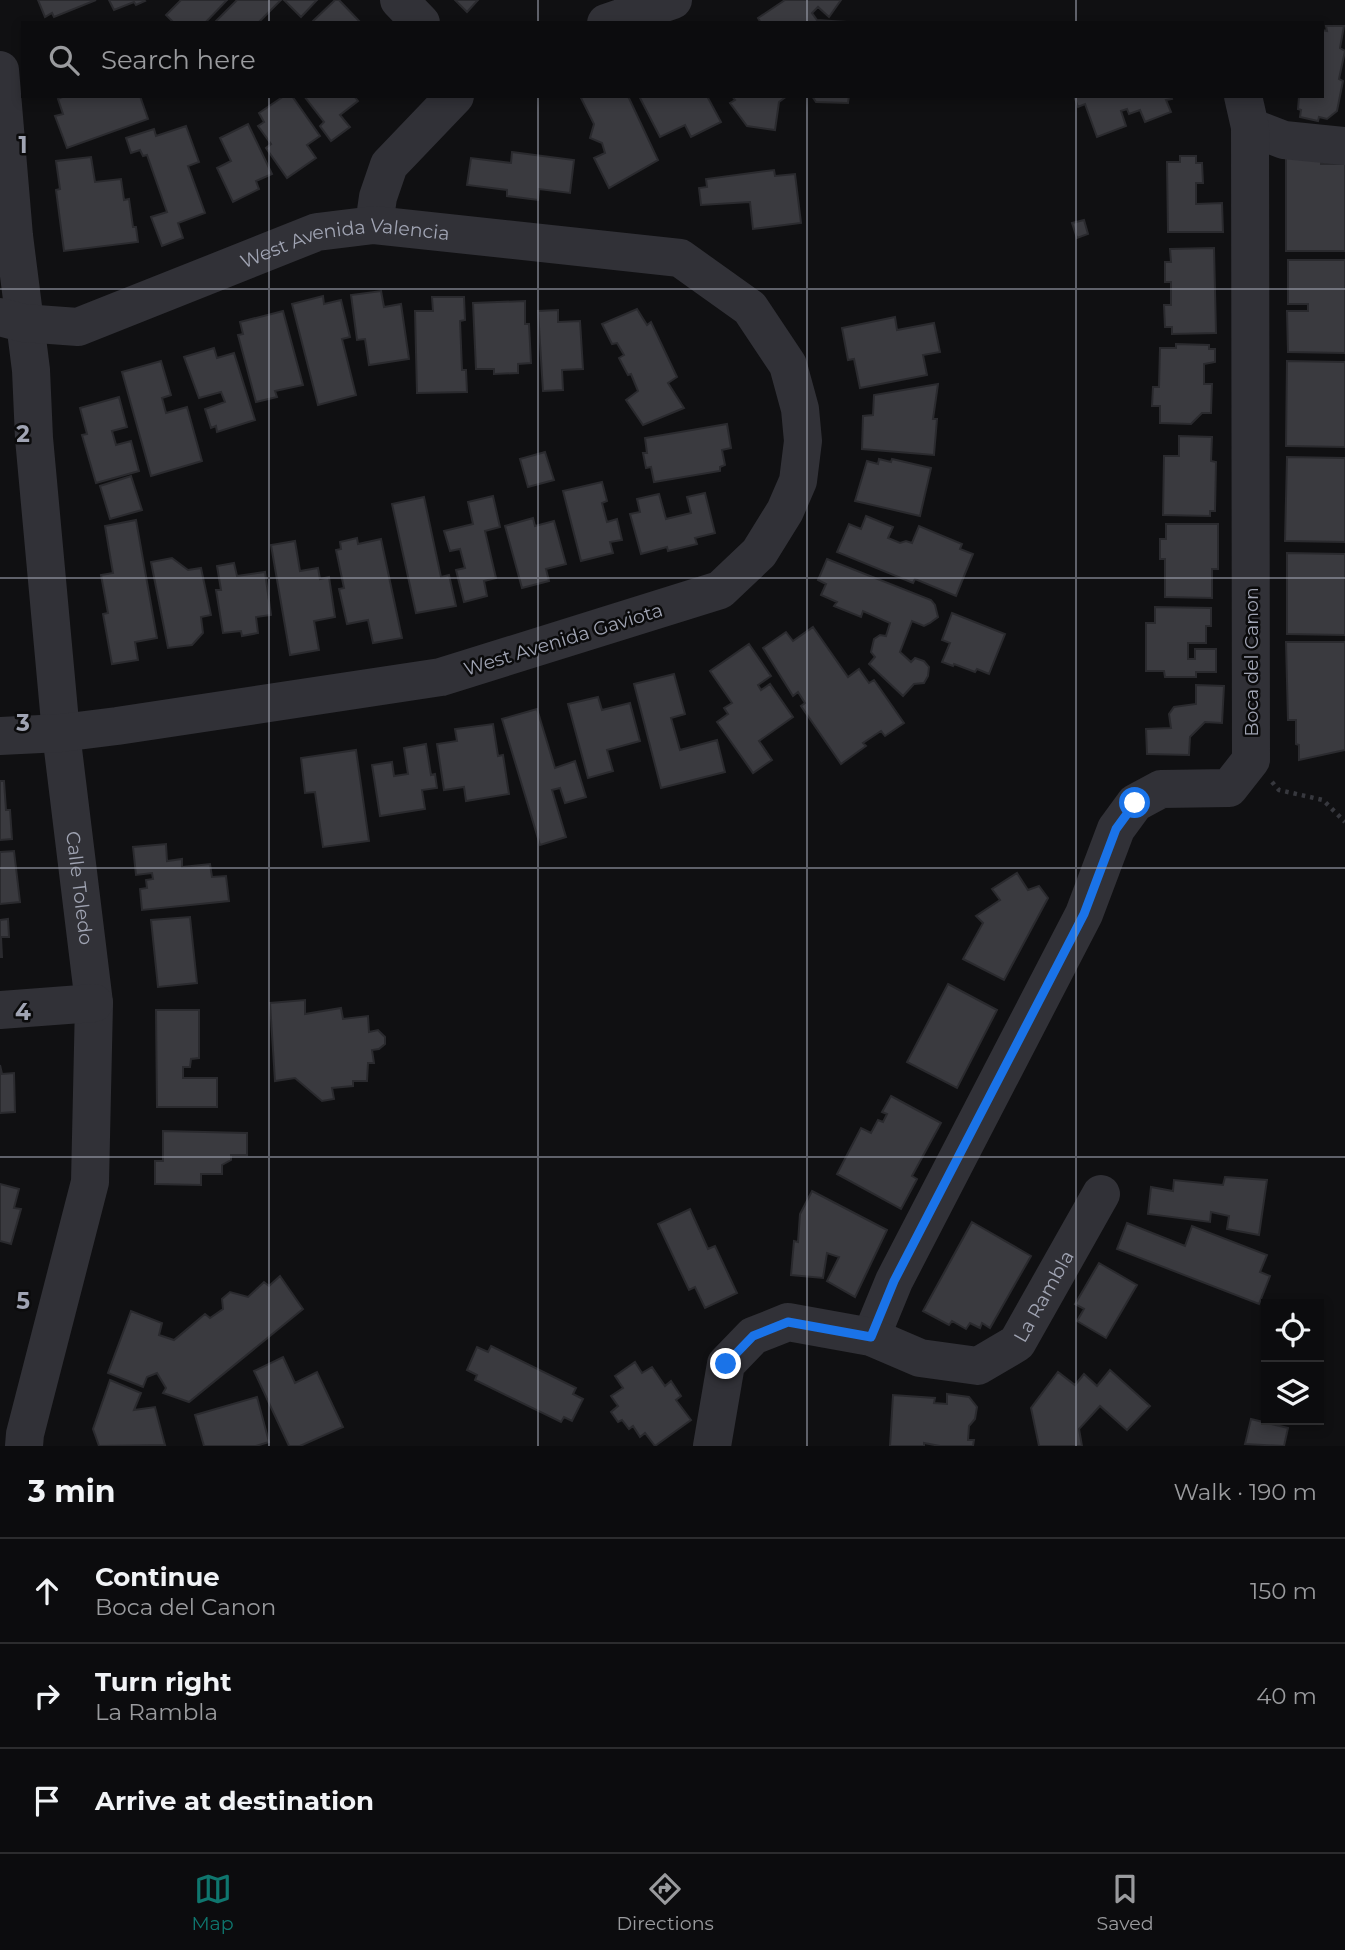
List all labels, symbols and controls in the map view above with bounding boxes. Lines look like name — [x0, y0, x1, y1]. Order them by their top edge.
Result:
search box — [21, 21, 1324, 98]
icon: search — [45, 41, 83, 79]
text: Search here — [101, 44, 256, 76]
text: 1 — [18, 131, 28, 159]
street label: West Avenida Valencia — [237, 214, 451, 273]
text: 2 — [16, 420, 30, 448]
street label: Boca del Canon — [1240, 587, 1263, 737]
street label: West Avenida Gaviota — [461, 598, 665, 681]
text: 3 — [15, 709, 30, 737]
route start — [1119, 787, 1150, 818]
street label: Calle Toledo — [61, 830, 98, 946]
text: 4 — [15, 998, 31, 1026]
street label: La Rambla — [1009, 1246, 1079, 1346]
text: 5 — [16, 1287, 30, 1315]
map controls — [1261, 1299, 1324, 1425]
button: locate — [1261, 1299, 1324, 1362]
route end — [710, 1348, 741, 1379]
button: layers — [1261, 1362, 1324, 1425]
text: 3 min — [28, 1473, 115, 1510]
text: Walk · 190 m — [1173, 1478, 1317, 1506]
text: Continue — [95, 1561, 220, 1593]
icon: ahead — [28, 1572, 66, 1610]
text: 150 m — [1250, 1577, 1317, 1605]
text: Boca del Canon — [95, 1593, 276, 1621]
text: Turn right — [95, 1666, 231, 1698]
icon: right — [28, 1677, 66, 1715]
text: 40 m — [1256, 1682, 1317, 1710]
text: La Rambla — [95, 1698, 218, 1726]
icon: arrive — [28, 1782, 66, 1820]
text: Arrive at destination — [95, 1785, 374, 1817]
tab: Map — [191, 1870, 234, 1935]
tab: Directions — [616, 1870, 714, 1935]
tab: Saved — [1097, 1870, 1154, 1935]

